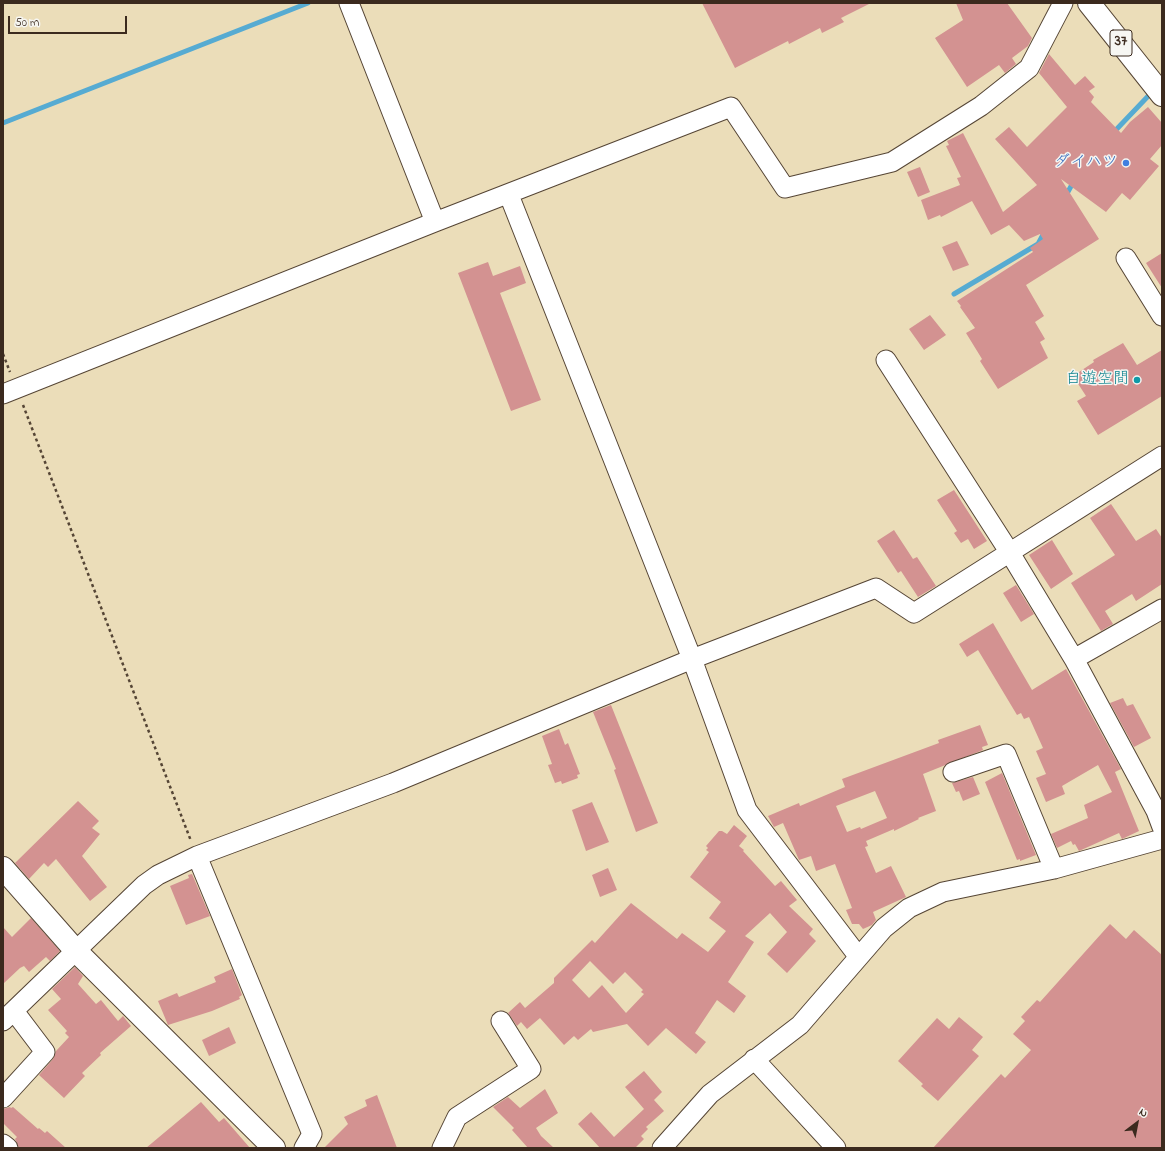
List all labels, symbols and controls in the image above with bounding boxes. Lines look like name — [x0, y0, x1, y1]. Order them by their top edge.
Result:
scale bar — [10, 8, 129, 34]
text: 50 m — [15, 14, 39, 32]
road number: 37 — [1110, 30, 1132, 56]
place label: ダイハツ — [1054, 153, 1118, 173]
marker: ダイハツ — [1121, 158, 1131, 168]
place label: 自遊空間 — [1065, 370, 1129, 390]
marker: 自遊空間 — [1132, 375, 1142, 385]
north arrow — [1117, 1103, 1157, 1143]
text: N — [1136, 1104, 1151, 1122]

